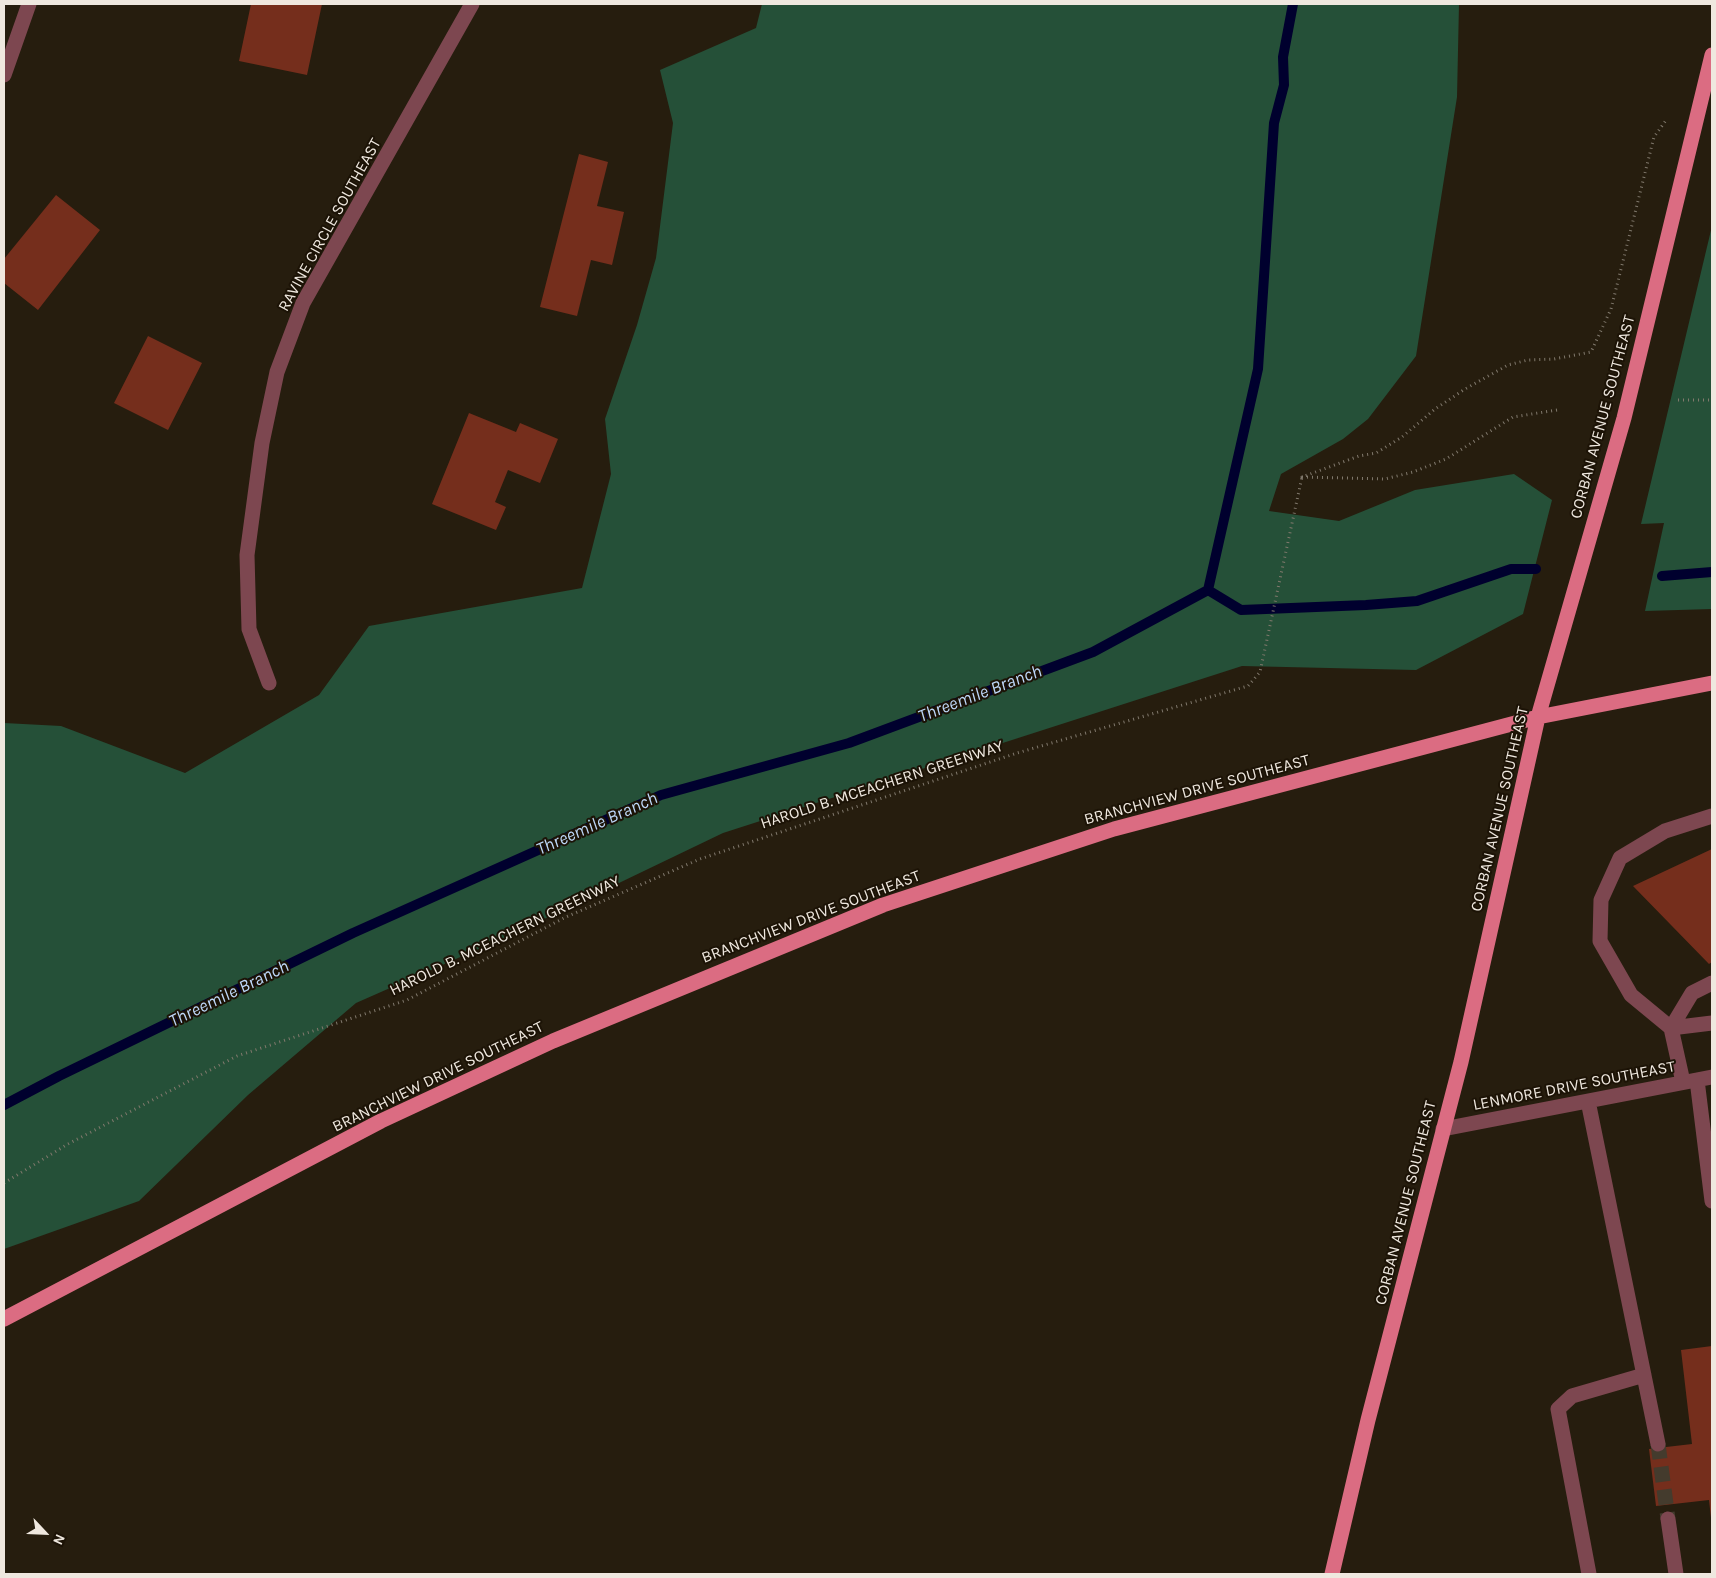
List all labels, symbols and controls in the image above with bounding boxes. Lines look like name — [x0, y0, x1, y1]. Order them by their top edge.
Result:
street label: RAVINE CIRCLE SOUTHEAST — [274, 135, 386, 315]
street label: CORBAN AVENUE SOUTHEAST — [1567, 313, 1639, 521]
water label: Threemile Branch — [915, 661, 1045, 727]
street label: CORBAN AVENUE SOUTHEAST — [1467, 705, 1533, 913]
street label: HAROLD B. MCEACHERN GREENWAY — [758, 737, 1006, 833]
street label: BRANCHVIEW DRIVE SOUTHEAST — [1082, 751, 1312, 829]
water label: Threemile Branch — [533, 788, 661, 860]
street label: BRANCHVIEW DRIVE SOUTHEAST — [699, 866, 923, 968]
street label: HAROLD B. MCEACHERN GREENWAY — [386, 872, 624, 1000]
water label: Threemile Branch — [166, 956, 292, 1032]
street label: BRANCHVIEW DRIVE SOUTHEAST — [329, 1017, 547, 1137]
street label: LENMORE DRIVE SOUTHEAST — [1471, 1057, 1677, 1115]
street label: CORBAN AVENUE SOUTHEAST — [1371, 1099, 1441, 1307]
north arrow — [20, 1508, 70, 1558]
text: N — [49, 1531, 69, 1548]

